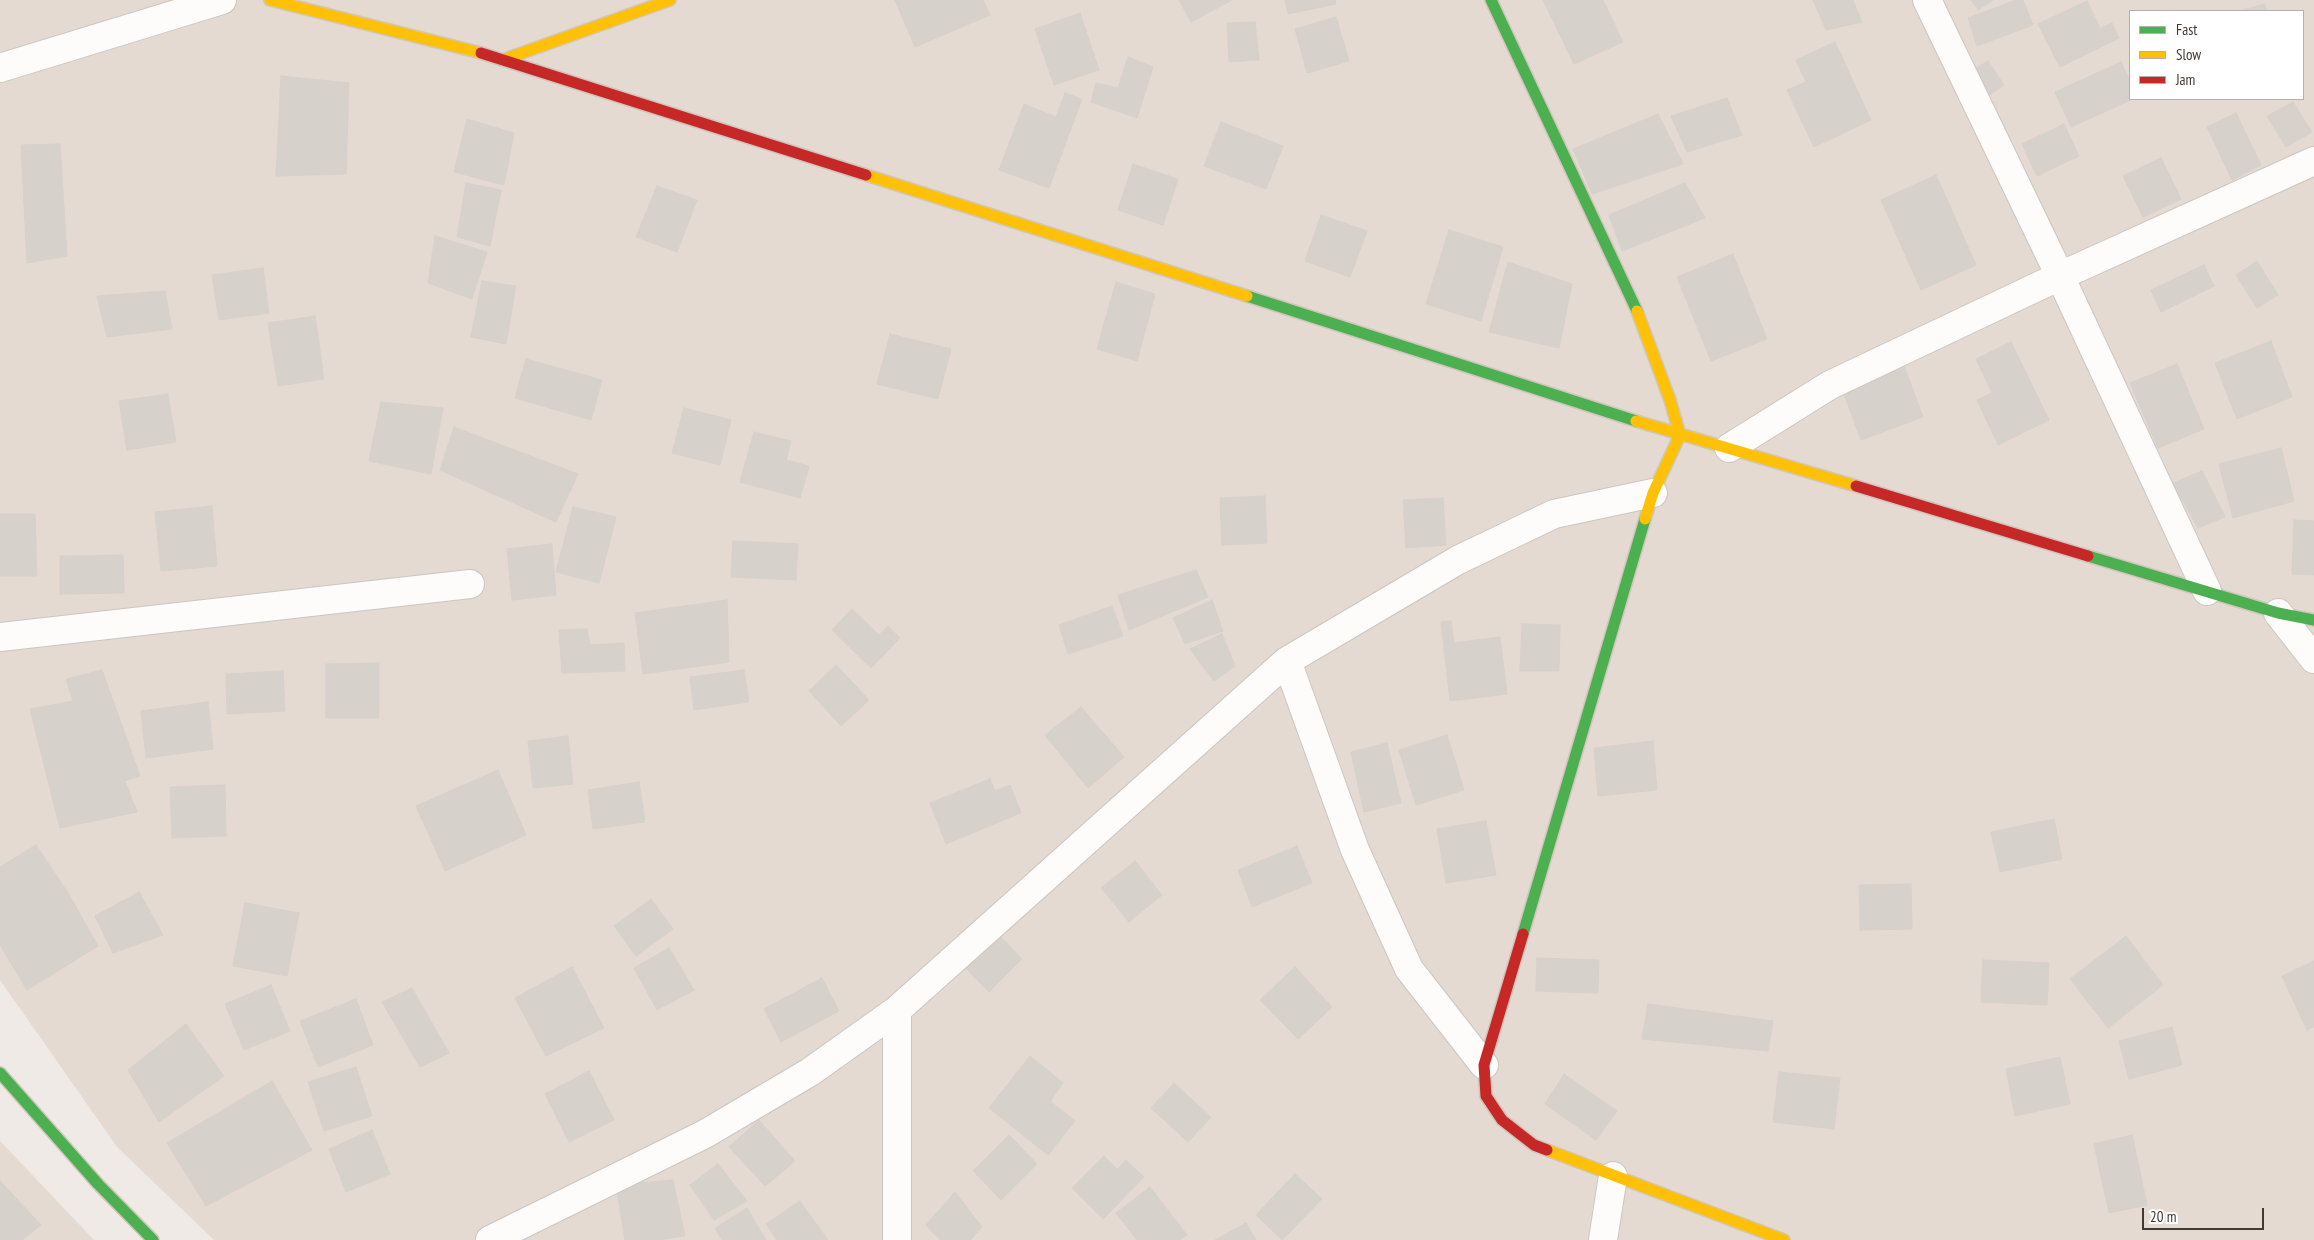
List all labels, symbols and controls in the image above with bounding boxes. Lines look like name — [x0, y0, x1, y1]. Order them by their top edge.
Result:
legend — [2129, 10, 2304, 100]
text: Fast — [2176, 20, 2197, 39]
text: Slow — [2176, 45, 2201, 64]
text: Jam — [2176, 70, 2195, 89]
scale bar — [2144, 1198, 2266, 1230]
text: 20 m — [2150, 1207, 2176, 1226]

